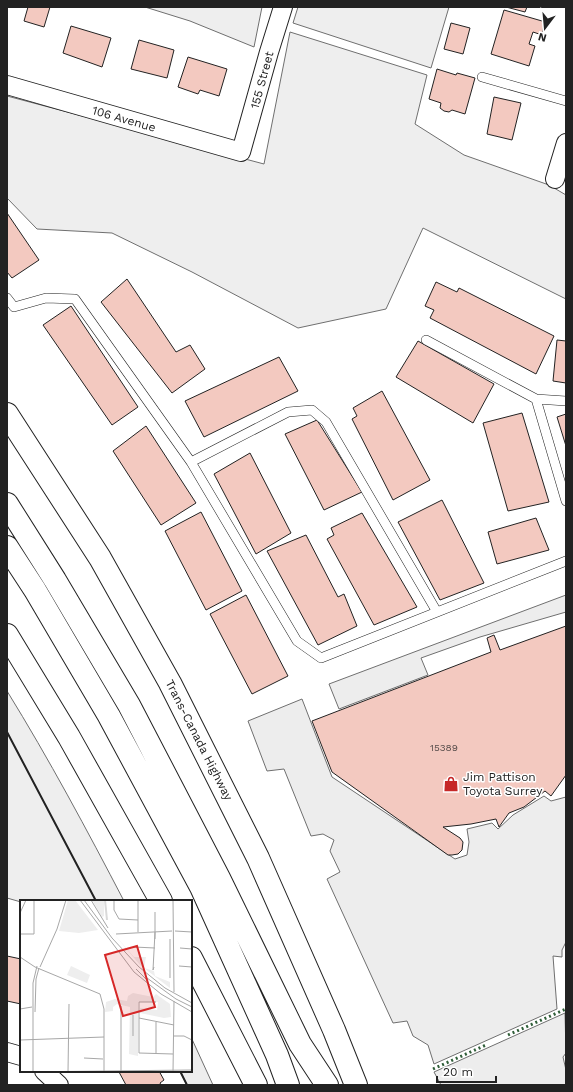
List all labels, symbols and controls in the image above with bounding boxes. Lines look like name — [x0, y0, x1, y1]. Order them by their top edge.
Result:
north arrow — [525, 8, 565, 48]
text: N — [537, 30, 548, 45]
street label: 155 Street — [248, 50, 276, 110]
street label: 106 Avenue — [91, 103, 157, 135]
street label: Trans-Canada Highway — [162, 677, 236, 803]
house number: 15389 — [430, 742, 458, 753]
place label: Jim Pattison Toyota Surrey — [463, 770, 543, 798]
shop icon: Jim Pattison Toyota Surrey — [442, 775, 460, 793]
inset map — [20, 900, 192, 1072]
scale bar — [437, 1058, 496, 1084]
text: 20 m — [443, 1065, 473, 1079]

